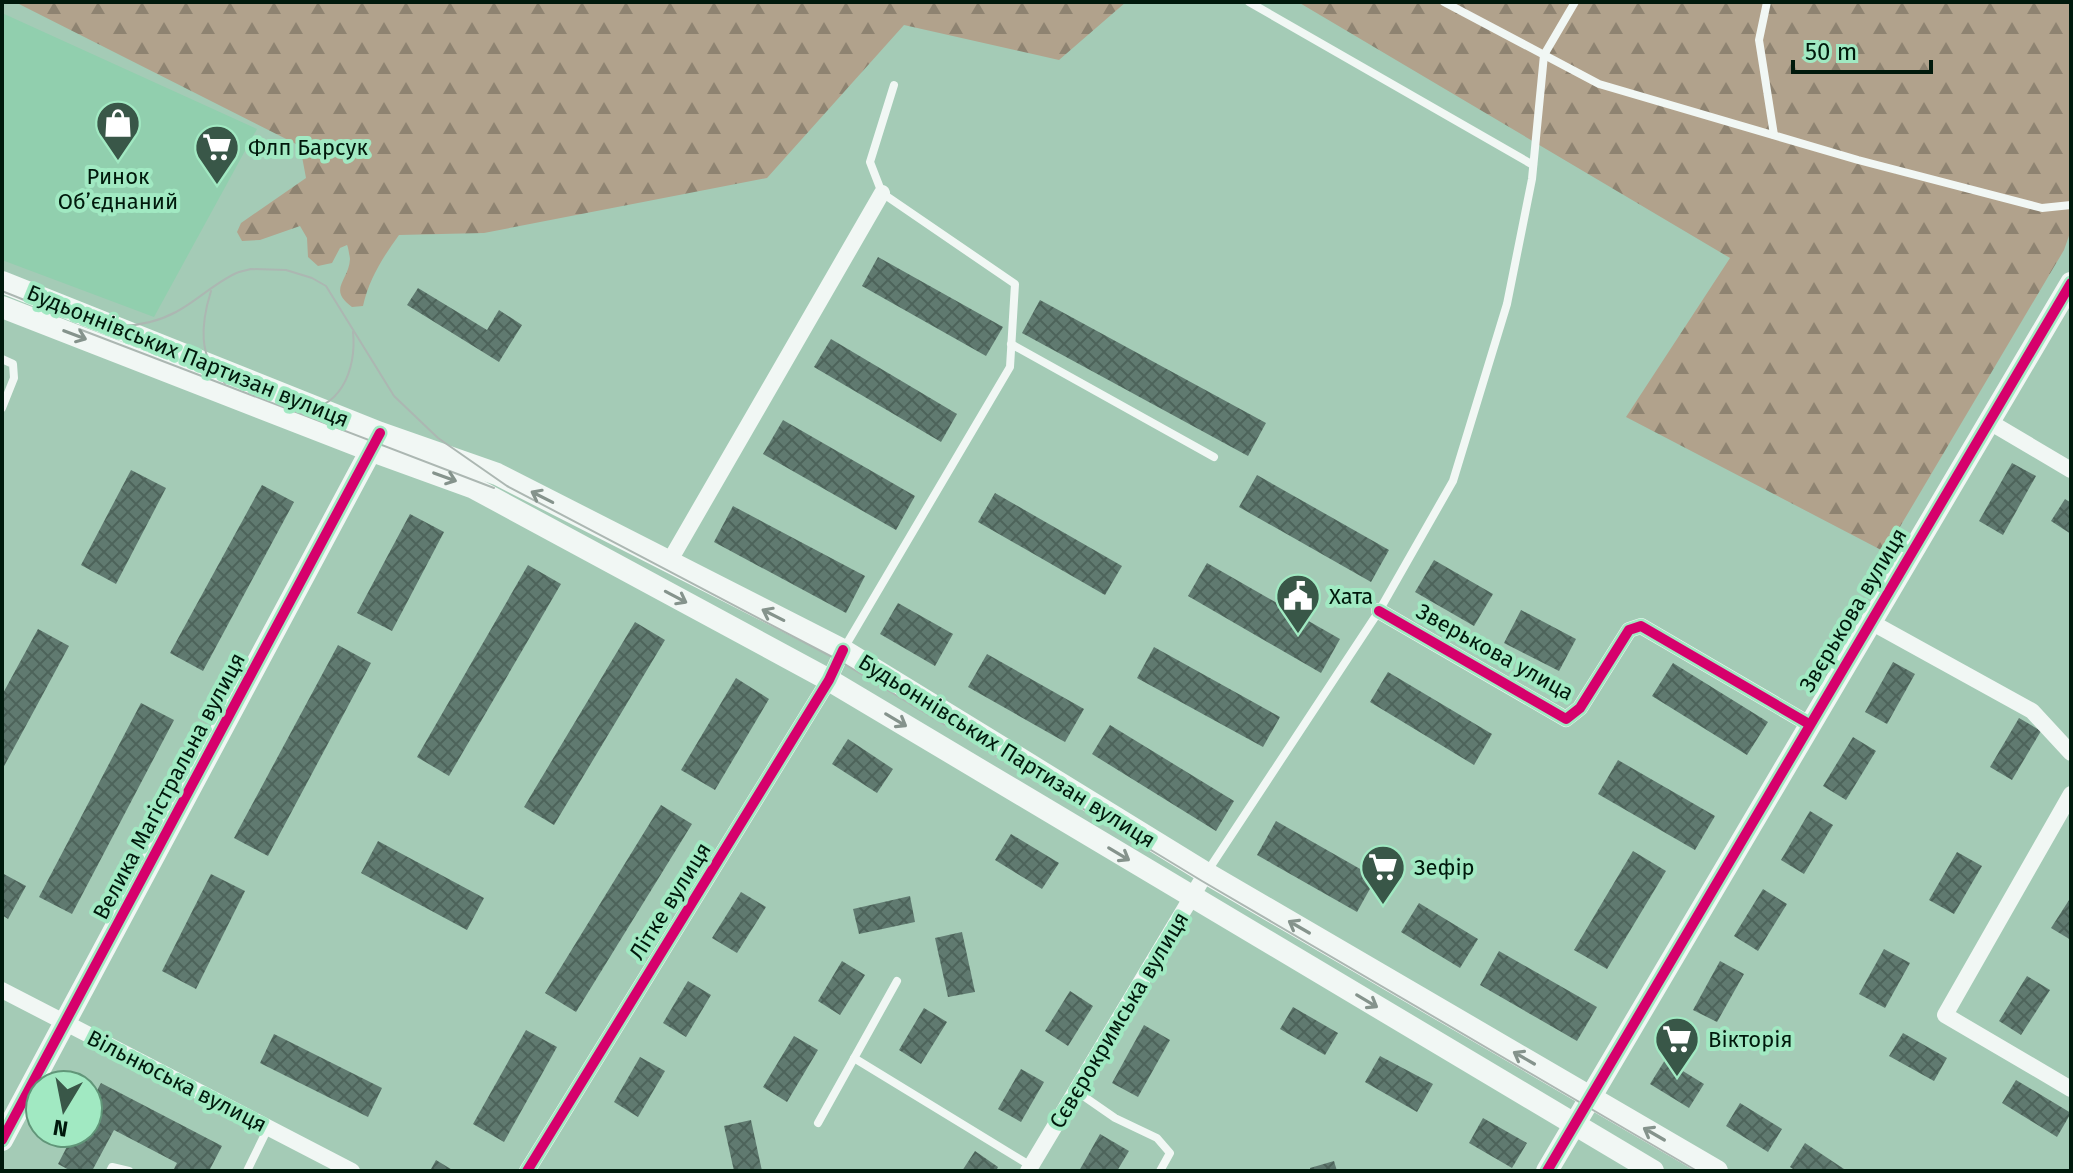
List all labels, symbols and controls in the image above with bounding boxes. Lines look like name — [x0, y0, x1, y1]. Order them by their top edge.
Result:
scale bar — [1793, 24, 1931, 74]
text: 50 m — [1805, 38, 1857, 66]
shop icon: Ринок Обʼєднаний — [94, 99, 142, 162]
supermarket icon: Флп Барсук — [193, 123, 241, 186]
place label: Флп Барсук — [248, 134, 368, 161]
place label: Ринок Обʼєднаний — [58, 163, 178, 215]
street label: Будьоннівських Партизан вулиця — [23, 279, 353, 433]
one-way arrow — [62, 329, 87, 343]
one-way arrow — [432, 471, 457, 486]
one-way arrow — [530, 488, 554, 504]
street label: Звєрькова вулиця — [1793, 523, 1913, 697]
public building icon: Хата — [1274, 572, 1322, 635]
place label: Хата — [1329, 583, 1373, 610]
one-way arrow — [663, 590, 687, 605]
street label: Зверькова улица — [1412, 598, 1578, 706]
one-way arrow — [762, 607, 786, 622]
street label: Велика Магістральна вулиця — [87, 648, 251, 924]
street label: Будьоннівських Партизан вулиця — [854, 648, 1160, 854]
one-way arrow — [884, 713, 907, 729]
street label: Літке вулиця — [623, 837, 717, 965]
supermarket icon: Зефір — [1359, 843, 1407, 906]
one-way arrow — [1107, 846, 1130, 862]
place label: Зефір — [1414, 854, 1475, 881]
street label: Сєвєрокримська вулиця — [1044, 907, 1194, 1133]
one-way arrow — [1288, 919, 1311, 935]
one-way arrow — [1355, 993, 1378, 1009]
supermarket icon: Вікторія — [1653, 1015, 1701, 1078]
street label: Вільнюська вулиця — [83, 1024, 271, 1138]
place label: Вікторія — [1708, 1026, 1793, 1053]
one-way arrow — [1513, 1050, 1536, 1066]
north arrow — [24, 1069, 104, 1149]
text: N — [51, 1114, 70, 1143]
one-way arrow — [1643, 1126, 1666, 1142]

